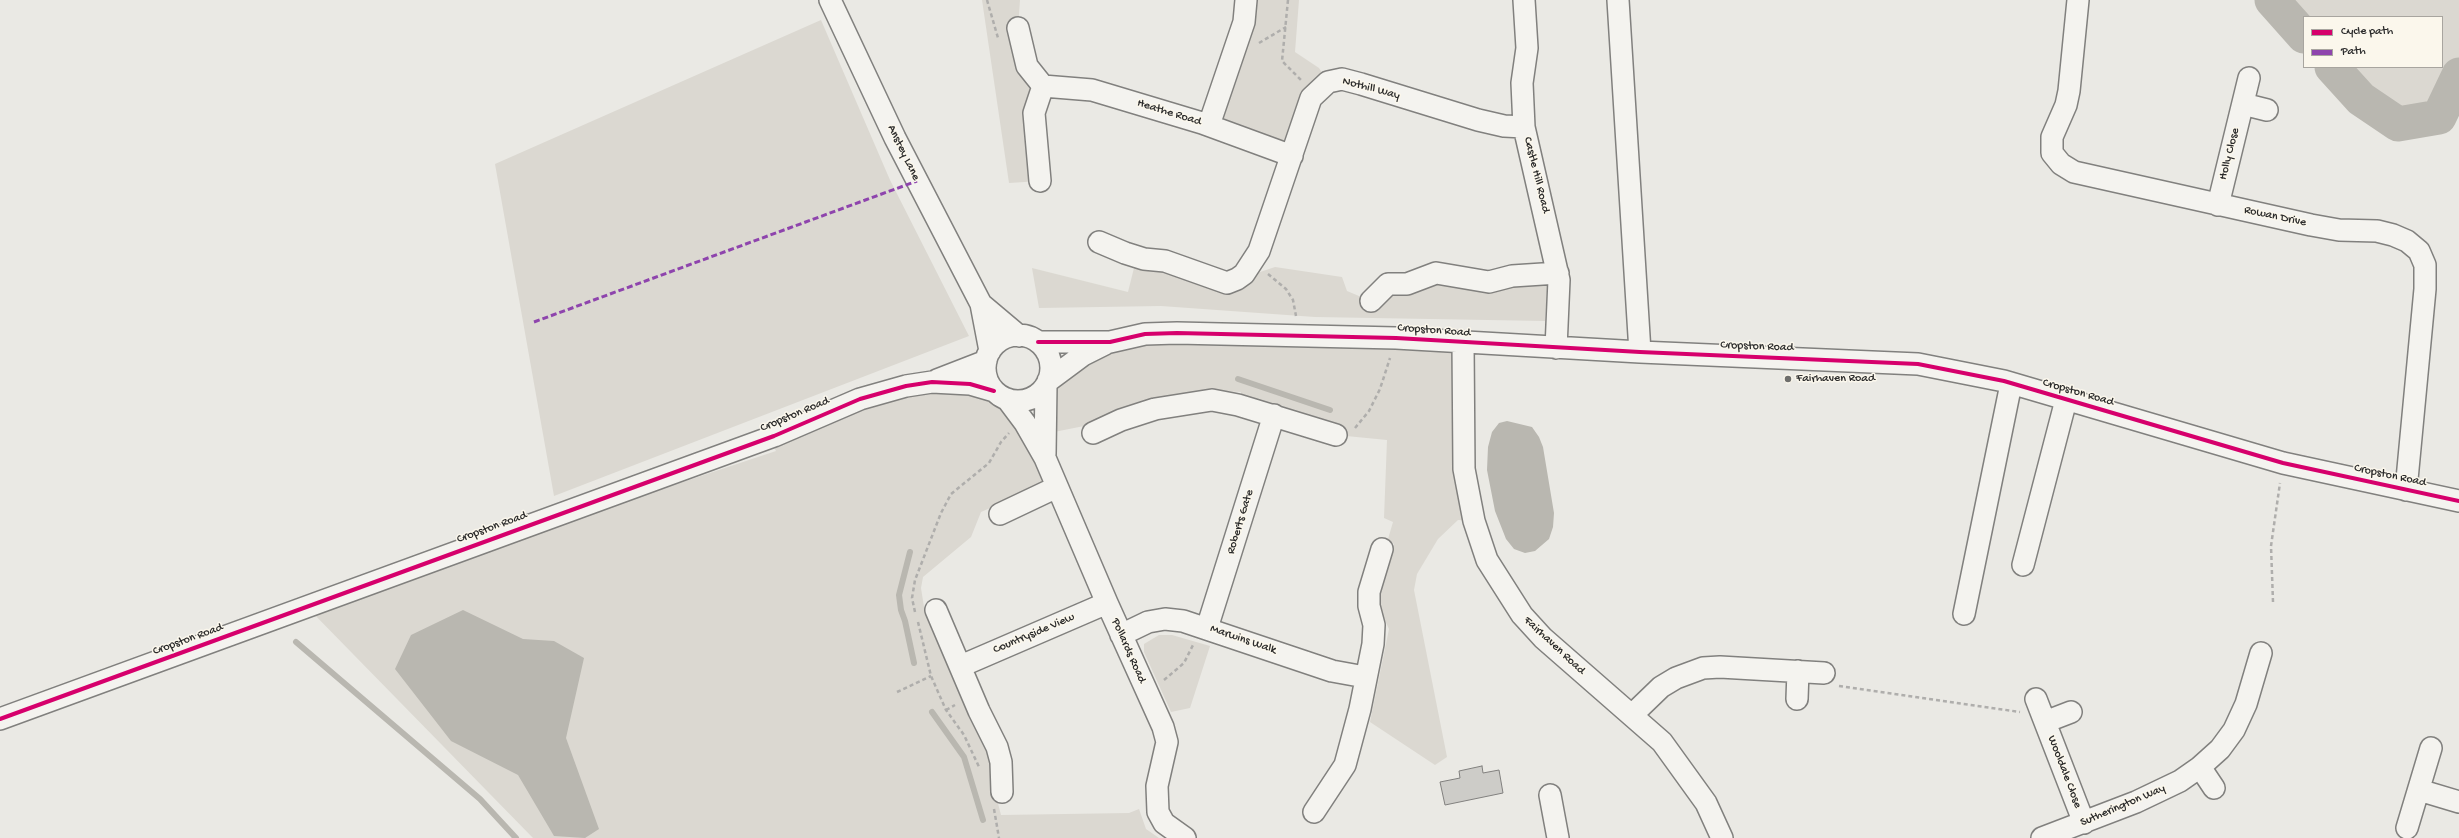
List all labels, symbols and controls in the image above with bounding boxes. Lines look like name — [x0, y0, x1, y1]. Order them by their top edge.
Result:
legend — [2303, 16, 2443, 68]
text: Cycle path — [2341, 25, 2393, 39]
text: Path — [2341, 45, 2366, 59]
street label: Nothill Way — [1341, 74, 1401, 104]
street label: Heathe Road — [1135, 96, 1203, 130]
street label: Anstey Lane — [883, 123, 923, 183]
street label: Holly Close — [2217, 126, 2243, 182]
street label: Castle Hill Road — [1520, 135, 1552, 215]
street label: Rowan Drive — [2243, 203, 2307, 231]
street label: Cropston Road — [1397, 321, 1471, 341]
street label: Cropston Road — [1720, 339, 1794, 355]
place label: Fairhaven Road — [1796, 372, 1875, 386]
marker: Fairhaven Road — [1783, 374, 1793, 384]
street label: Cropston Road — [2041, 376, 2115, 410]
street label: Cropston Road — [759, 394, 831, 436]
street label: Cropston Road — [2353, 461, 2427, 491]
street label: Roberts Gate — [1224, 488, 1258, 556]
street label: Cropston Road — [455, 509, 529, 547]
street label: Countryside View — [991, 610, 1077, 658]
street label: Fairhaven Road — [1520, 614, 1588, 678]
street label: Pollards Road — [1107, 616, 1149, 686]
street label: Cropston Road — [151, 621, 225, 659]
street label: Marwins Walk — [1208, 622, 1278, 658]
street label: Wooldale Close — [2044, 734, 2084, 810]
street label: Sutherington Way — [2079, 782, 2167, 830]

